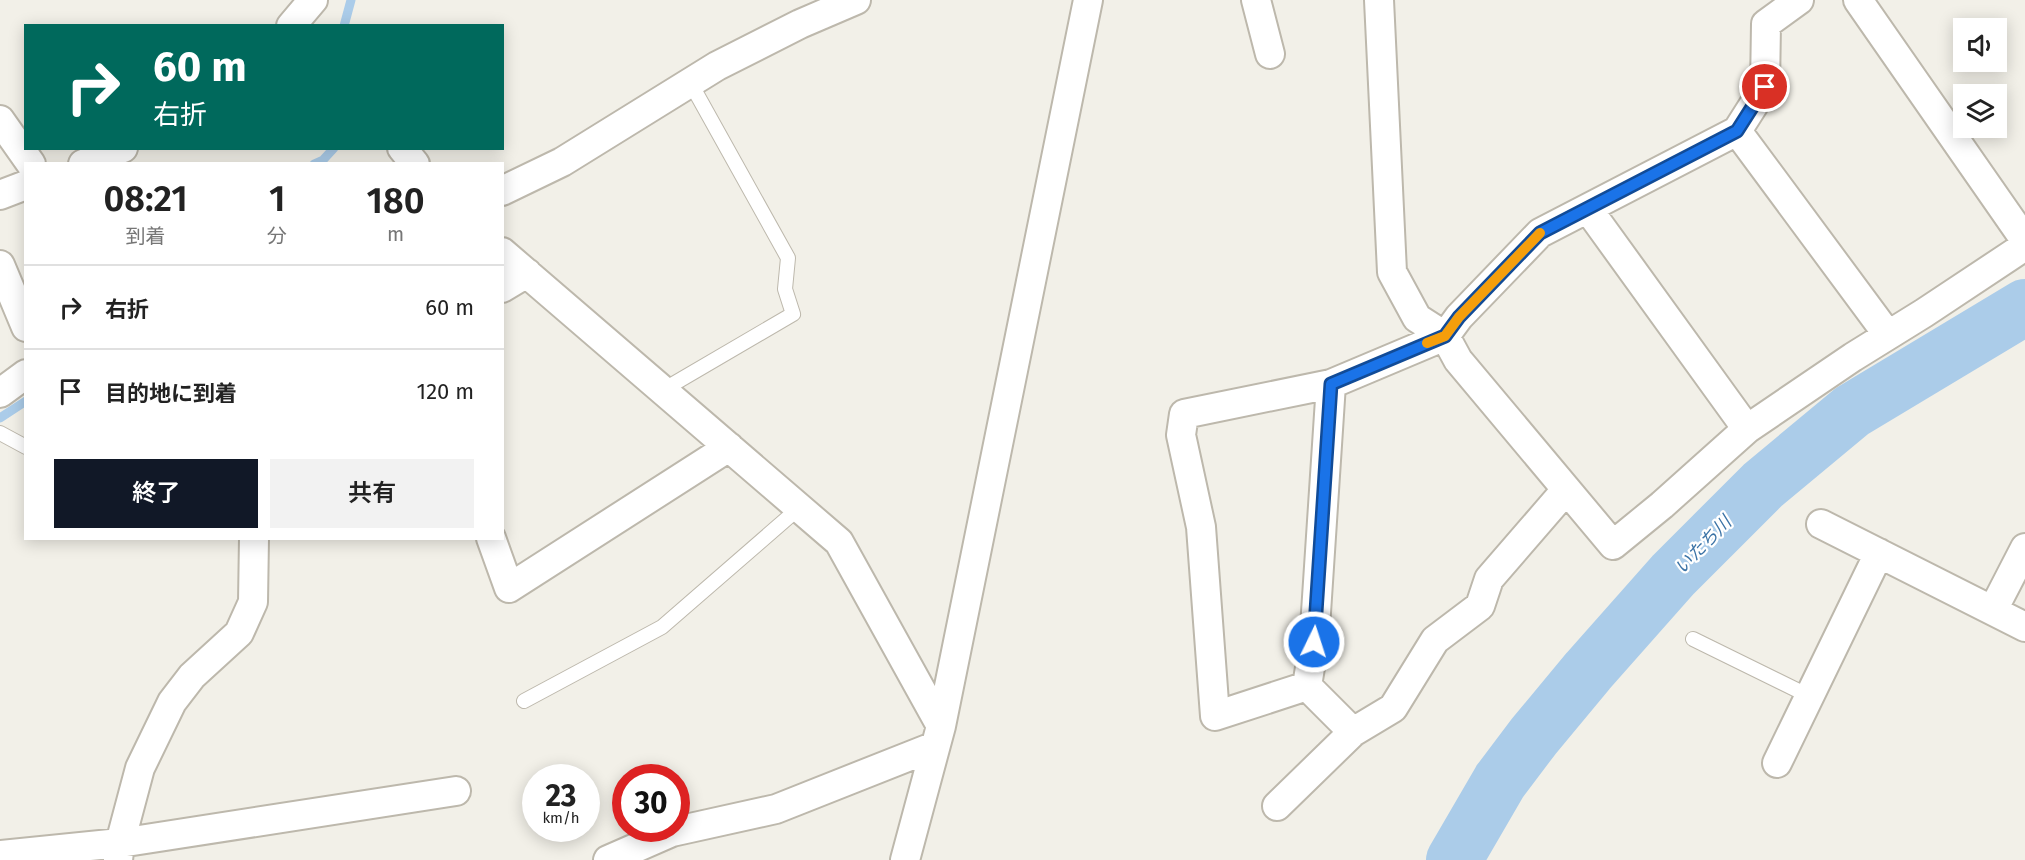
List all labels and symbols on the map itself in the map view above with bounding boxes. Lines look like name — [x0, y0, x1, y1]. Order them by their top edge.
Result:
pin — [1739, 61, 1790, 112]
water label: いたち川 — [1670, 510, 1737, 579]
position arrow — [1282, 610, 1346, 674]
speed limit sign: 30 — [612, 764, 690, 842]

